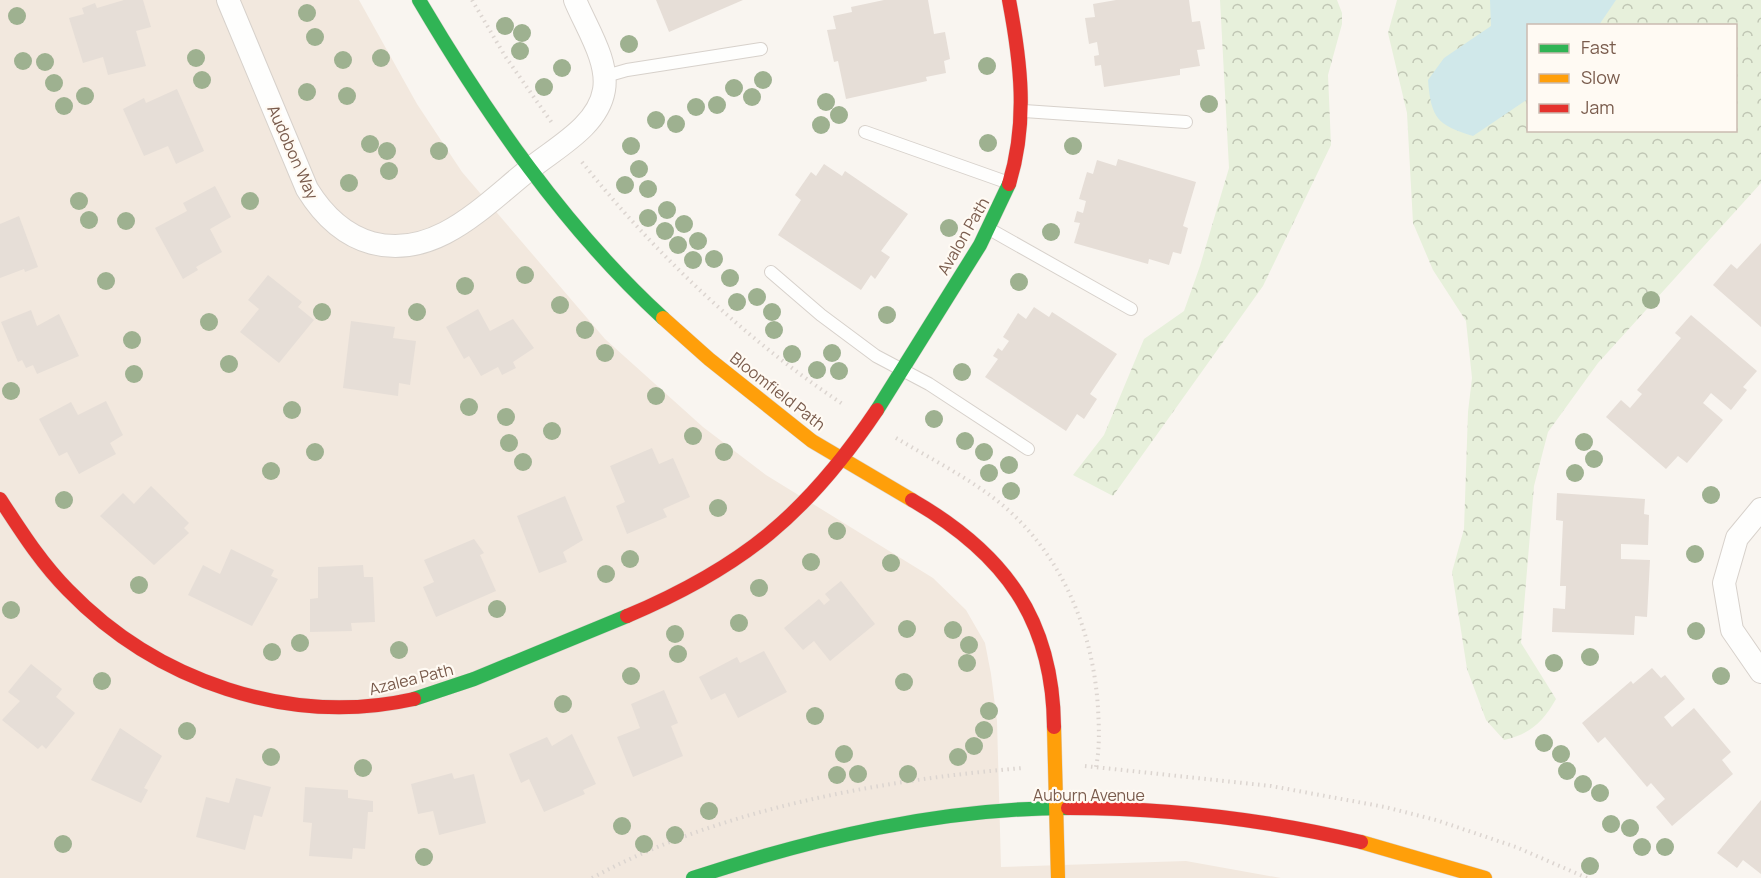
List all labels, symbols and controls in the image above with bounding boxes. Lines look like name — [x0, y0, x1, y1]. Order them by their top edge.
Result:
legend — [1527, 24, 1737, 132]
text: Fast — [1581, 35, 1616, 59]
text: Slow — [1581, 65, 1621, 89]
text: Jam — [1581, 95, 1615, 119]
street label: Audobon Way — [262, 101, 324, 203]
street label: Avalon Path — [932, 193, 994, 279]
street label: Bloomfield Path — [726, 347, 830, 435]
street label: Azalea Path — [367, 658, 455, 700]
street label: Auburn Avenue — [1033, 784, 1145, 806]

